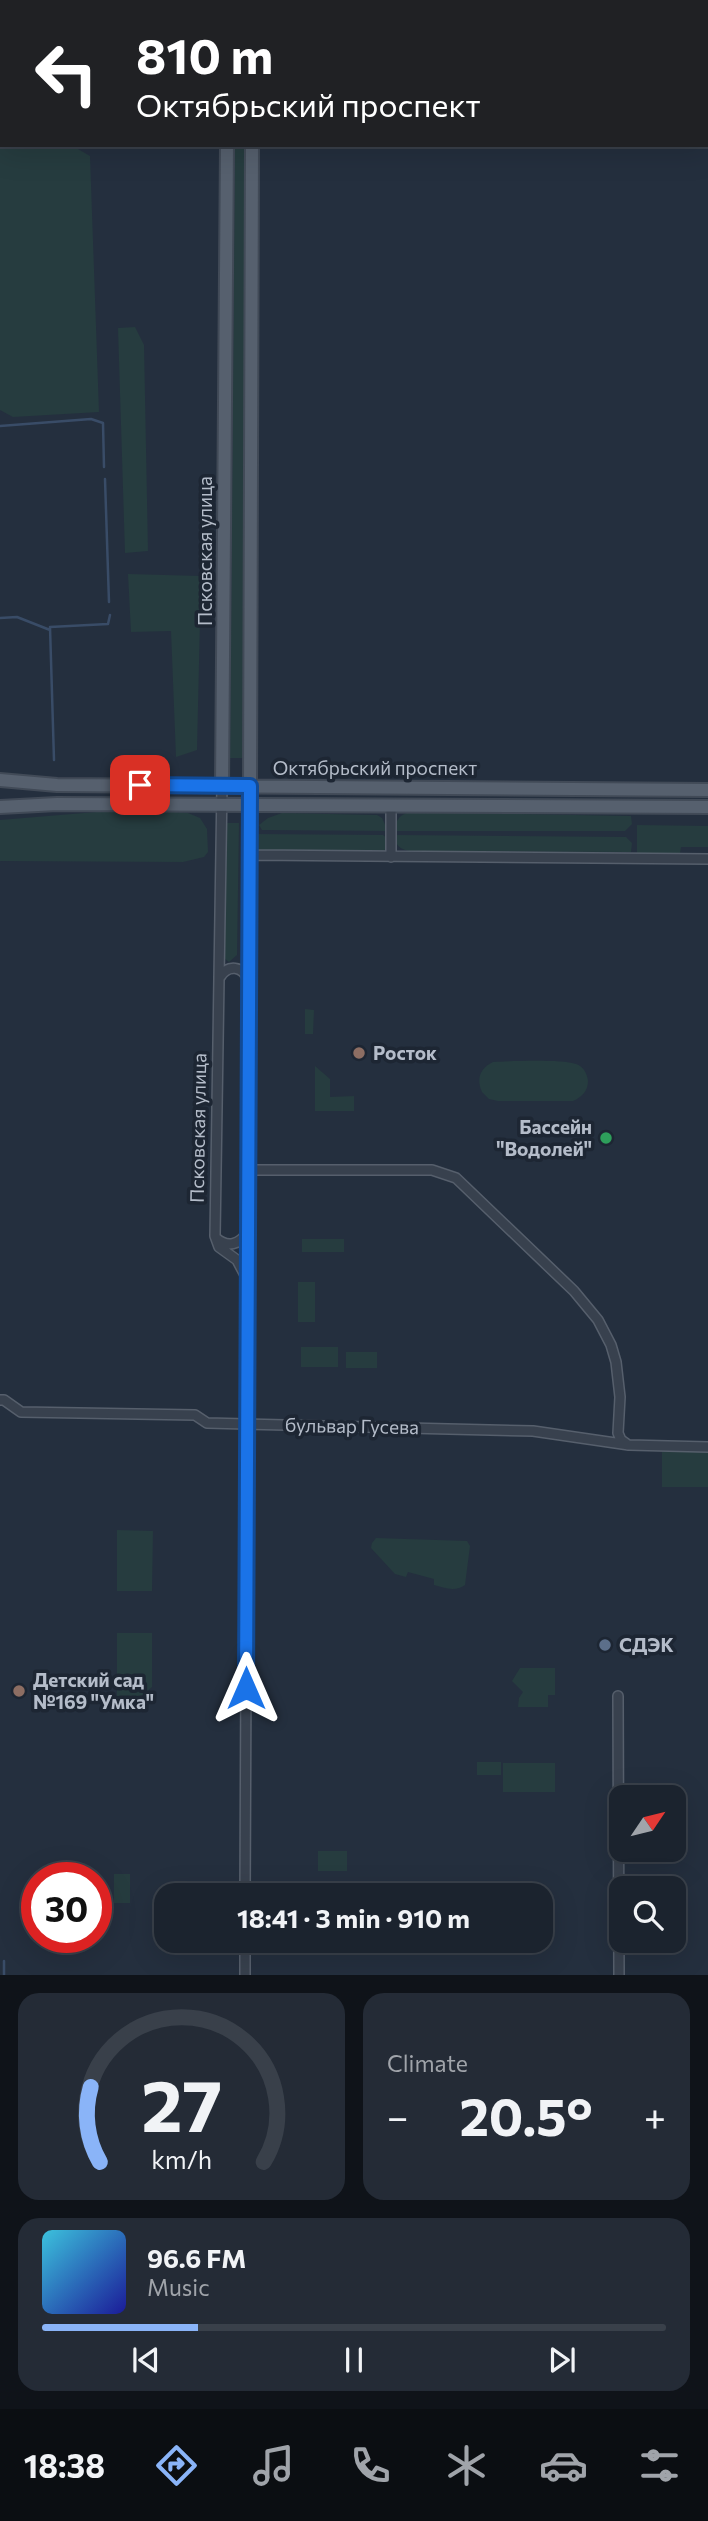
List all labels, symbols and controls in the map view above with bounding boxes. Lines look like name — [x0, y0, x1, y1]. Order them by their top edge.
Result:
text: 810 m — [136, 24, 273, 84]
icon: left — [21, 28, 112, 119]
text: Октябрьский проспект — [136, 84, 481, 124]
street label: Псковская улица — [193, 476, 216, 626]
pin — [110, 755, 170, 815]
street label: Октябрьский проспект — [273, 756, 477, 779]
icon: arrive — [121, 766, 159, 804]
place label: Росток — [373, 1041, 437, 1064]
marker: Росток — [351, 1045, 367, 1061]
street label: Псковская улица — [185, 1053, 210, 1203]
place label: Бассейн "Водолей" — [496, 1115, 592, 1160]
marker: Бассейн "Водолей" — [598, 1130, 614, 1146]
street label: бульвар Гусева — [285, 1413, 419, 1438]
place label: СДЭК — [619, 1633, 674, 1656]
marker: СДЭК — [597, 1637, 613, 1653]
position arrow — [209, 1651, 283, 1725]
place label: Детский сад №169 "Умка" — [33, 1668, 154, 1713]
marker: Детский сад №169 "Умка" — [11, 1683, 27, 1699]
north arrow — [609, 1785, 686, 1862]
map controls — [609, 1785, 686, 1953]
speed limit sign: 30 — [21, 1862, 112, 1953]
button: search — [609, 1876, 686, 1953]
text: 18:41 · 3 min · 910 m — [237, 1902, 470, 1933]
text: Climate — [387, 2049, 468, 2077]
text: 27 — [141, 2059, 222, 2148]
text: 20.5° — [459, 2083, 593, 2147]
text: − — [387, 2092, 409, 2139]
text: + — [644, 2092, 666, 2139]
text: km/h — [151, 2144, 212, 2174]
text: 96.6 FM — [147, 2242, 246, 2273]
text: Music — [147, 2273, 210, 2301]
icon: previous — [127, 2341, 165, 2379]
icon: pause — [335, 2341, 373, 2379]
icon: next — [543, 2341, 581, 2379]
icon: directions — [152, 2441, 201, 2490]
icon: music — [249, 2441, 298, 2490]
icon: phone — [346, 2441, 395, 2490]
icon: climate — [442, 2441, 491, 2490]
icon: car — [539, 2441, 588, 2490]
icon: filters — [635, 2441, 684, 2490]
text: 18:38 — [24, 2445, 105, 2485]

